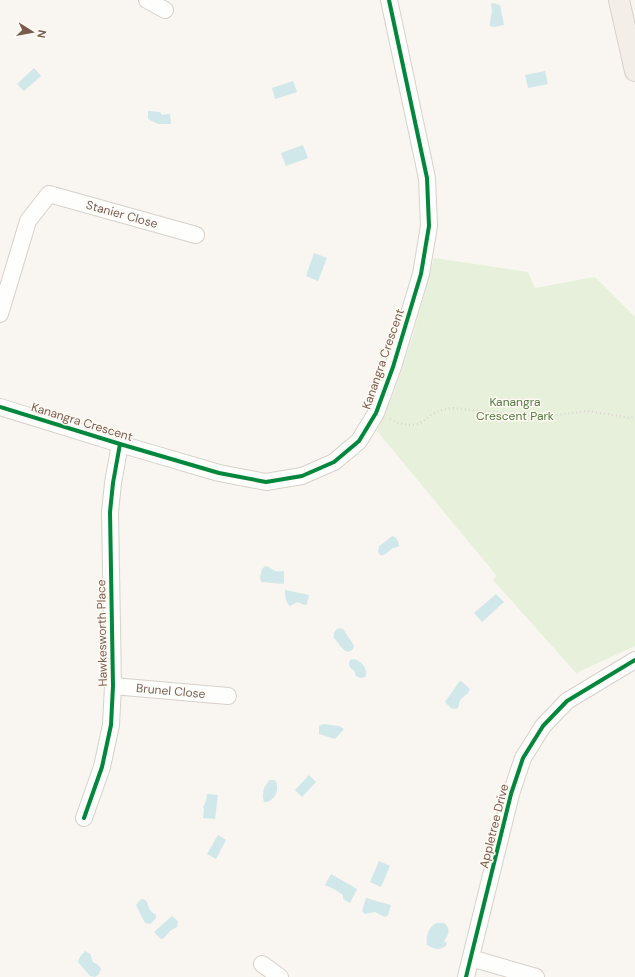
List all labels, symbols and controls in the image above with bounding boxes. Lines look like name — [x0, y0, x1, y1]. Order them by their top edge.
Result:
north arrow — [12, 12, 52, 52]
text: N — [34, 29, 49, 39]
street label: Stanier Close — [84, 197, 160, 232]
street label: Kanangra Crescent — [358, 306, 408, 411]
park label: Kanangra Crescent Park — [476, 394, 554, 424]
street label: Kanangra Crescent — [29, 399, 135, 445]
street label: Hawkesworth Place — [93, 579, 111, 687]
street label: Brunel Close — [135, 680, 206, 702]
street label: Appletree Drive — [476, 782, 512, 870]

